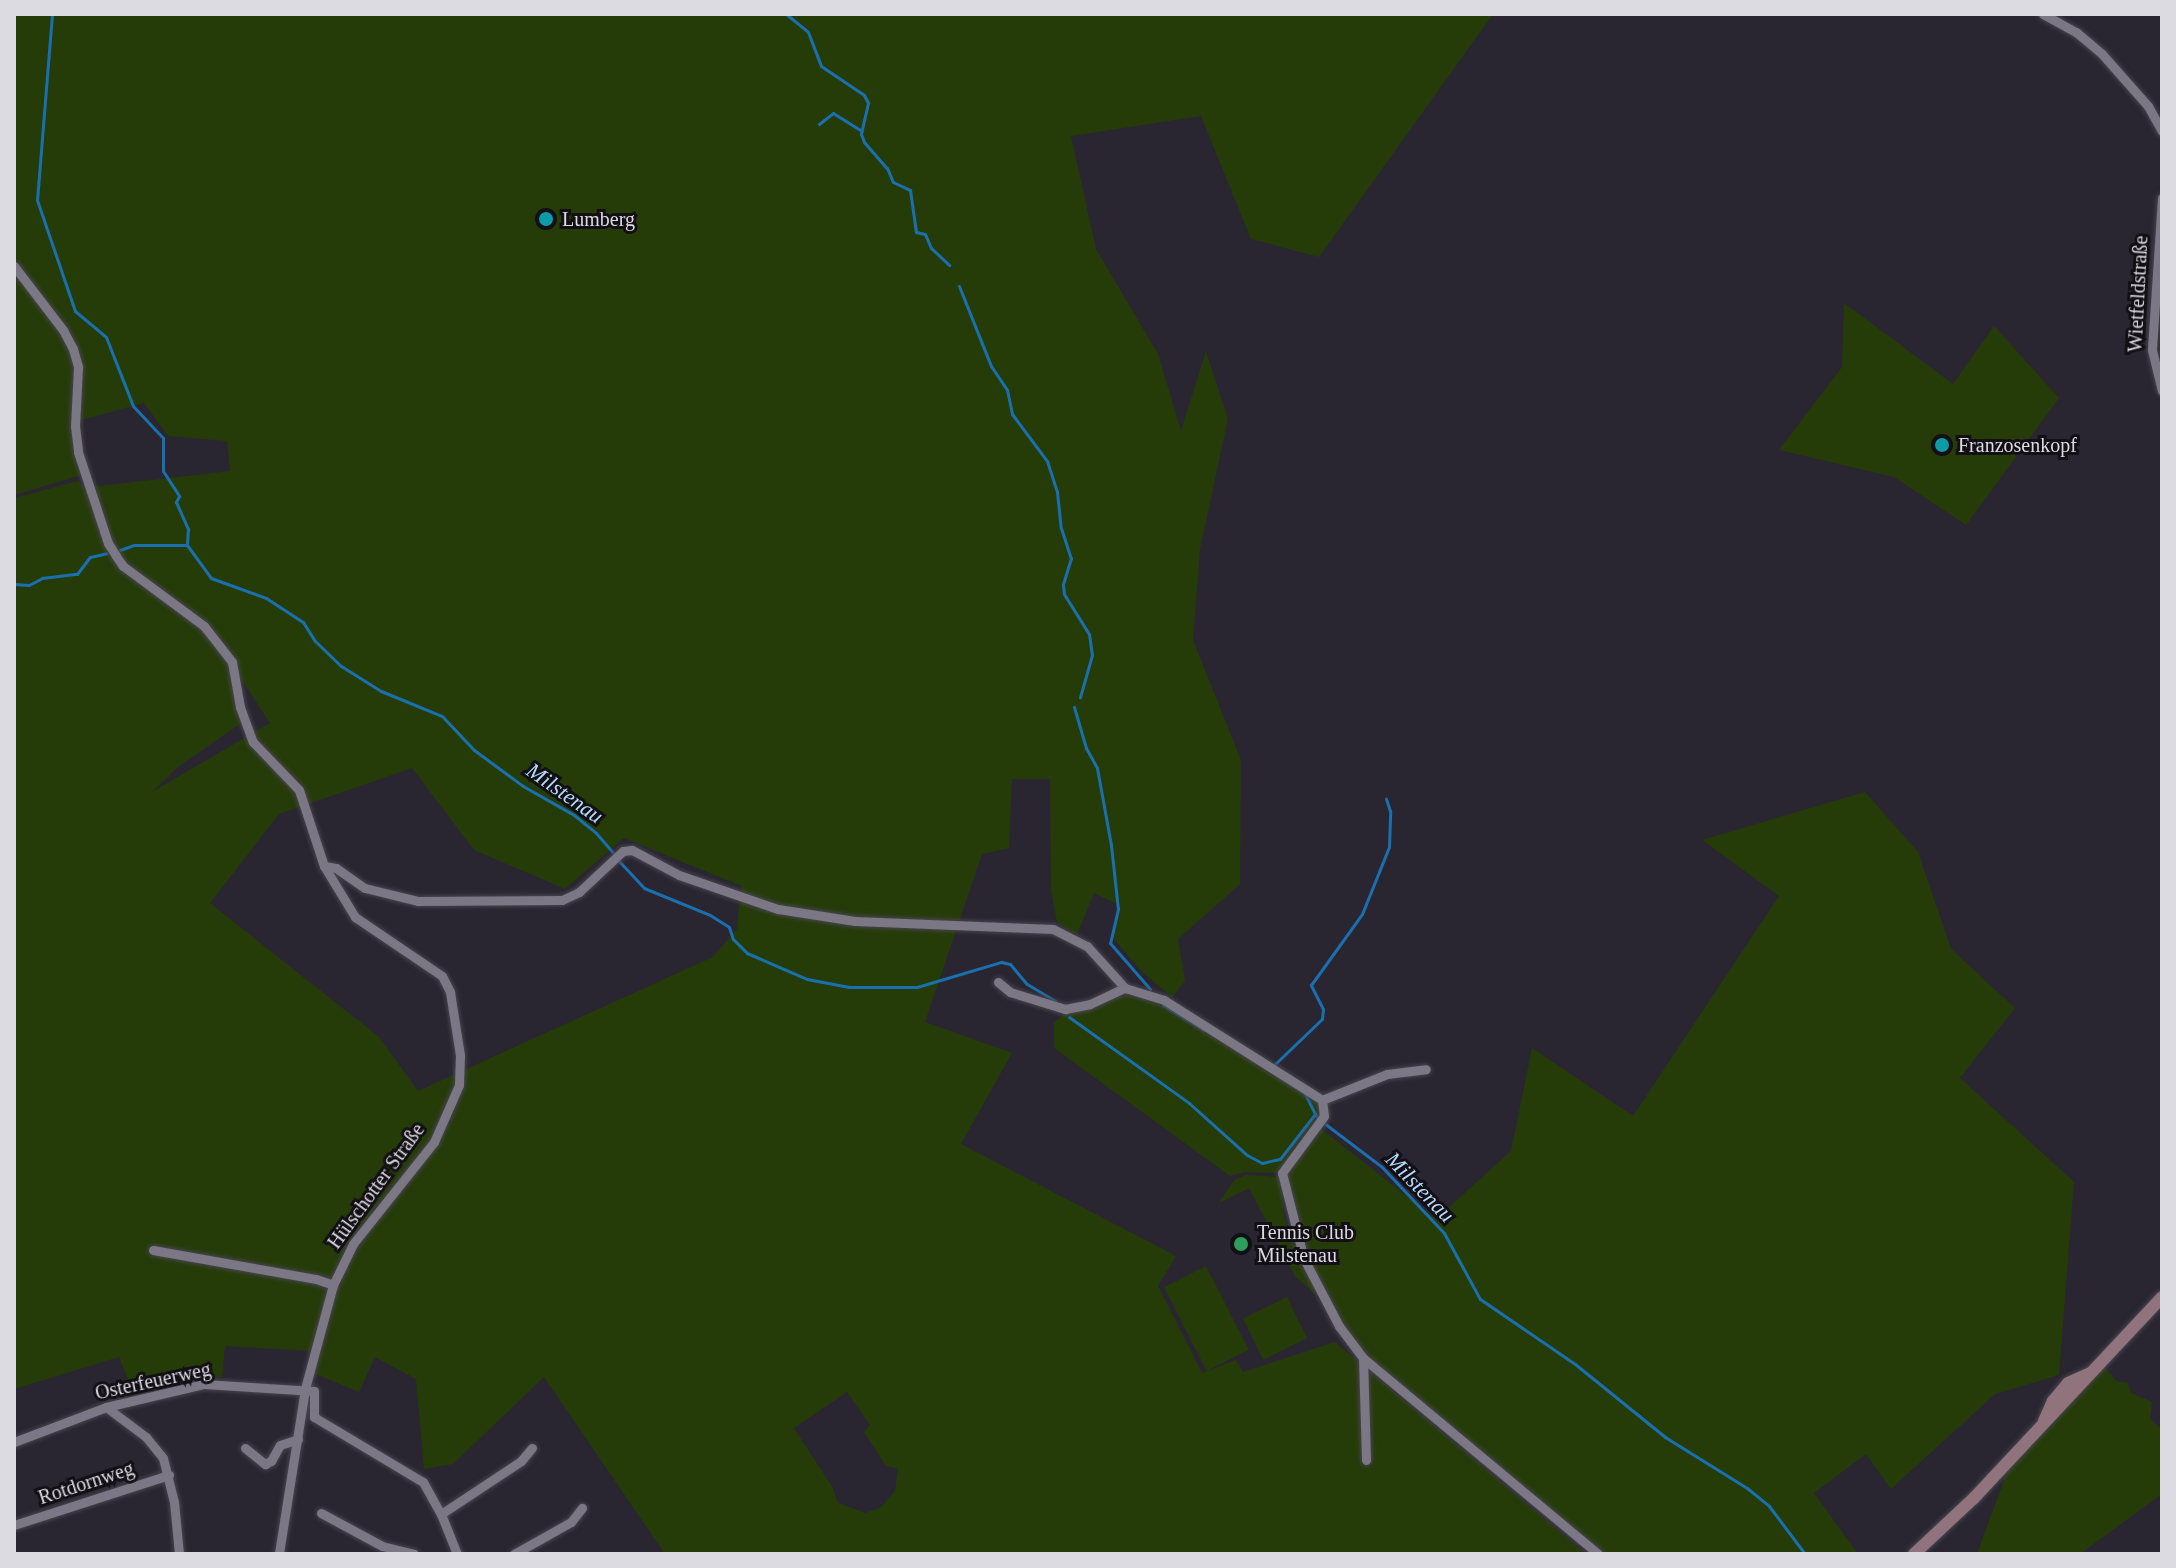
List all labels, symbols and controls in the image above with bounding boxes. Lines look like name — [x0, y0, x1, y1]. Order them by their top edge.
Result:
place label: Lumberg — [562, 207, 635, 231]
marker: Lumberg — [537, 210, 555, 228]
street label: Wietfeldstraße — [2123, 235, 2153, 353]
place label: Franzosenkopf — [1958, 433, 2077, 457]
marker: Franzosenkopf — [1933, 436, 1951, 454]
water label: Milstenau — [521, 757, 609, 829]
street label: Hülschotter Straße — [322, 1119, 430, 1253]
water label: Milstenau — [1380, 1146, 1460, 1228]
place label: Tennis Club Milstenau — [1257, 1220, 1354, 1267]
marker: Tennis Club Milstenau — [1232, 1235, 1250, 1253]
street label: Osterfeuerweg — [93, 1357, 213, 1405]
street label: Rotdornweg — [35, 1456, 137, 1510]

